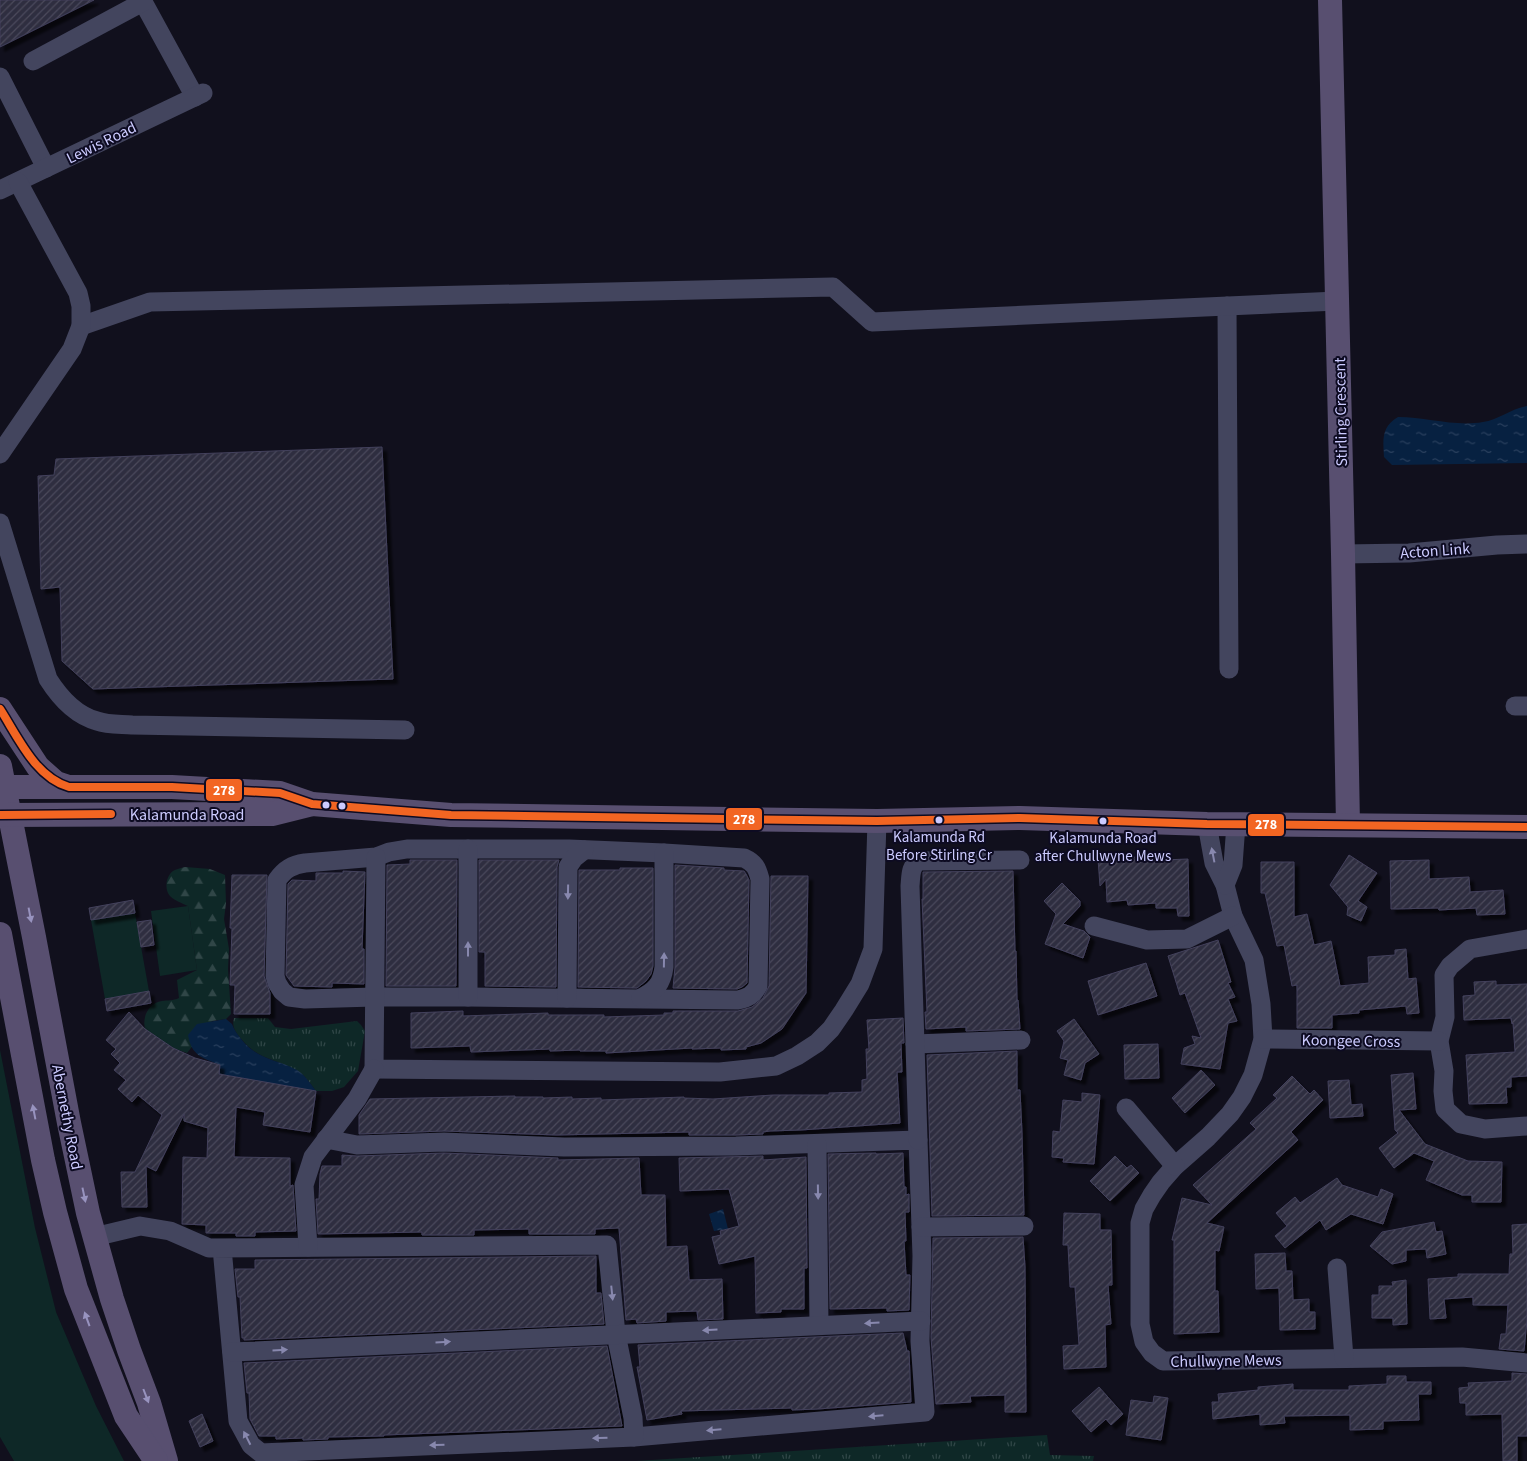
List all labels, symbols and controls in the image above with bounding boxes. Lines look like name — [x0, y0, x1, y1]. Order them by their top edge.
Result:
street label: Lewis Road — [63, 117, 140, 169]
street label: Stirling Crescent — [1329, 357, 1353, 467]
street label: Acton Link — [1399, 538, 1471, 564]
line badge: 278 — [205, 778, 243, 802]
text: 278 — [213, 781, 235, 801]
unlabelled marker — [321, 800, 331, 810]
unlabelled marker — [337, 801, 347, 811]
street label: Kalamunda Road — [130, 804, 244, 826]
line badge: 278 — [725, 807, 763, 831]
text: 278 — [733, 810, 755, 830]
line badge: 278 — [1247, 813, 1285, 837]
marker: Kalamunda Rd Before Stirling Cr — [934, 815, 944, 825]
text: 278 — [1255, 815, 1277, 835]
marker: Kalamunda Road after Chullwyne Mews — [1098, 816, 1108, 826]
place label: Kalamunda Rd Before Stirling Cr — [886, 827, 993, 866]
place label: Kalamunda Road after Chullwyne Mews — [1035, 828, 1171, 867]
one-way arrow — [1209, 848, 1217, 863]
one-way arrow — [564, 885, 572, 901]
one-way arrow — [26, 908, 34, 923]
one-way arrow — [464, 940, 472, 956]
one-way arrow — [660, 952, 668, 968]
street label: Koongee Cross — [1301, 1029, 1401, 1053]
street label: Abernethy Road — [46, 1063, 88, 1172]
one-way arrow — [29, 1103, 37, 1119]
one-way arrow — [814, 1185, 822, 1201]
one-way arrow — [80, 1187, 88, 1202]
one-way arrow — [608, 1286, 616, 1302]
one-way arrow — [83, 1311, 90, 1326]
one-way arrow — [864, 1319, 880, 1327]
one-way arrow — [701, 1327, 717, 1335]
one-way arrow — [435, 1338, 451, 1346]
one-way arrow — [272, 1345, 288, 1353]
street label: Chullwyne Mews — [1170, 1349, 1282, 1373]
one-way arrow — [142, 1389, 150, 1404]
one-way arrow — [868, 1412, 884, 1420]
one-way arrow — [706, 1426, 722, 1434]
one-way arrow — [243, 1430, 251, 1445]
one-way arrow — [591, 1435, 607, 1443]
one-way arrow — [429, 1442, 445, 1450]

